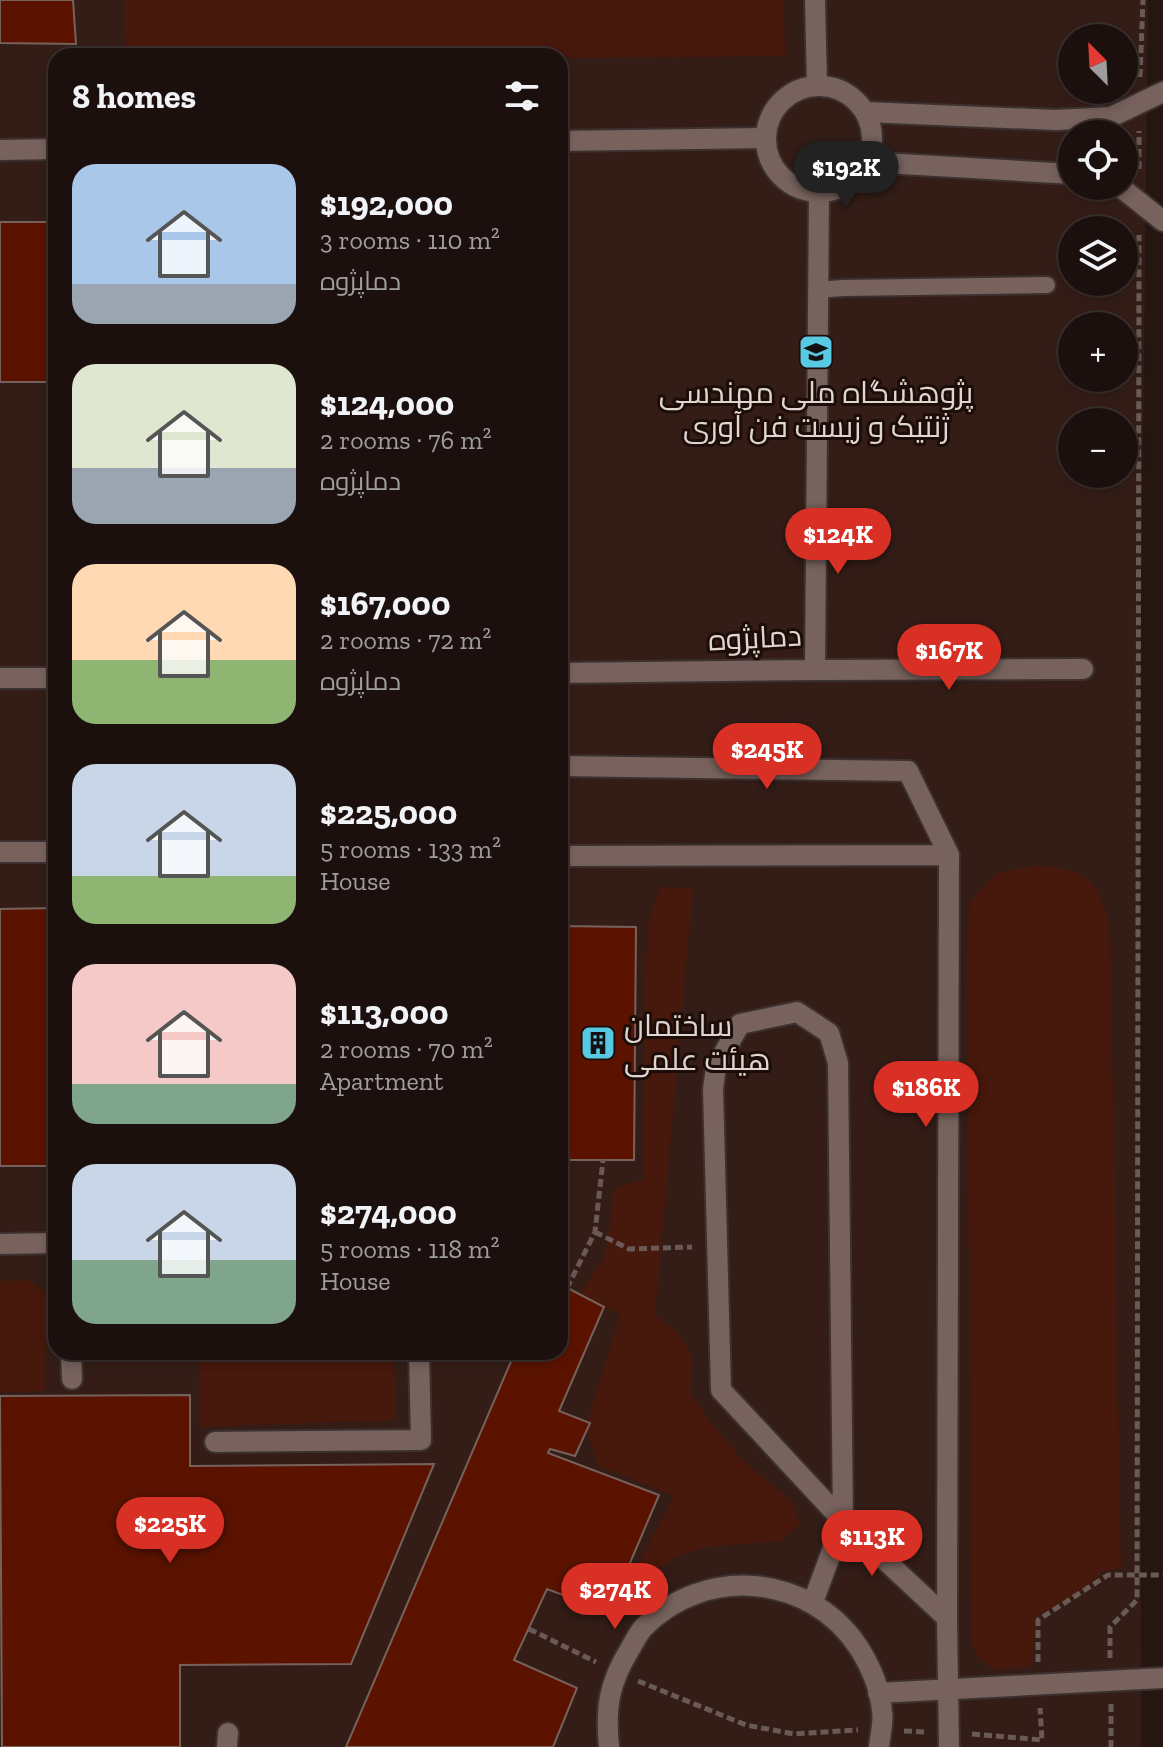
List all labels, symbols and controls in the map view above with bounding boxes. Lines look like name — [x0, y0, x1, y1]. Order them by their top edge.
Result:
north arrow — [1058, 24, 1138, 104]
map controls — [1058, 24, 1138, 488]
icon: filters — [500, 74, 544, 118]
text: 8 homes — [72, 76, 196, 117]
button: locate — [1058, 120, 1138, 200]
pin: $192K — [790, 141, 902, 209]
text: $192K — [812, 151, 880, 183]
text: $192,000 — [320, 183, 453, 224]
icon: home — [136, 196, 232, 292]
button: layers — [1058, 216, 1138, 296]
text: 3 rooms · 110 m² — [320, 224, 500, 256]
text: دماپژوه — [320, 265, 401, 297]
button: + — [1058, 312, 1138, 392]
school or university icon: پژوهشگاه ملی مهندسی ژنتیک و زیست فن آوری — [797, 333, 835, 371]
place label: پژوهشگاه ملی مهندسی ژنتیک و زیست فن آوری — [659, 375, 973, 445]
text: $124,000 — [320, 383, 454, 424]
icon: home — [136, 396, 232, 492]
button: − — [1058, 408, 1138, 488]
text: 2 rooms · 76 m² — [320, 424, 492, 456]
text: دماپژوه — [320, 465, 401, 497]
pin: $124K — [782, 508, 894, 576]
text: $124K — [803, 518, 873, 550]
text: $167,000 — [320, 583, 451, 624]
icon: home — [136, 596, 232, 692]
street label: دماپژوه — [707, 618, 803, 659]
text: 2 rooms · 72 m² — [320, 624, 491, 656]
pin: $167K — [893, 624, 1005, 692]
text: $167K — [915, 634, 983, 666]
text: دماپژوه — [320, 665, 401, 697]
pin: $245K — [711, 723, 823, 791]
text: $245K — [731, 733, 803, 765]
text: $225,000 — [320, 792, 457, 833]
icon: home — [136, 796, 232, 892]
text: 5 rooms · 133 m² — [320, 833, 501, 865]
text: House — [320, 865, 391, 897]
text: $113,000 — [320, 992, 449, 1033]
icon: home — [136, 996, 232, 1092]
place label: ساختمان هیئت علمی — [624, 1008, 771, 1078]
building icon: ساختمان هیئت علمی — [579, 1024, 617, 1062]
text: 2 rooms · 70 m² — [320, 1033, 493, 1065]
pin: $186K — [870, 1061, 982, 1129]
text: Apartment — [320, 1065, 443, 1097]
text: $186K — [892, 1071, 960, 1103]
text: $274,000 — [320, 1192, 457, 1233]
icon: home — [136, 1196, 232, 1292]
text: 5 rooms · 118 m² — [320, 1233, 500, 1265]
text: House — [320, 1265, 391, 1297]
pin: $225K — [114, 1497, 226, 1565]
text: $225K — [134, 1507, 206, 1539]
pin: $113K — [816, 1510, 928, 1578]
text: $113K — [839, 1520, 905, 1552]
pin: $274K — [559, 1563, 671, 1631]
text: $274K — [579, 1573, 651, 1605]

